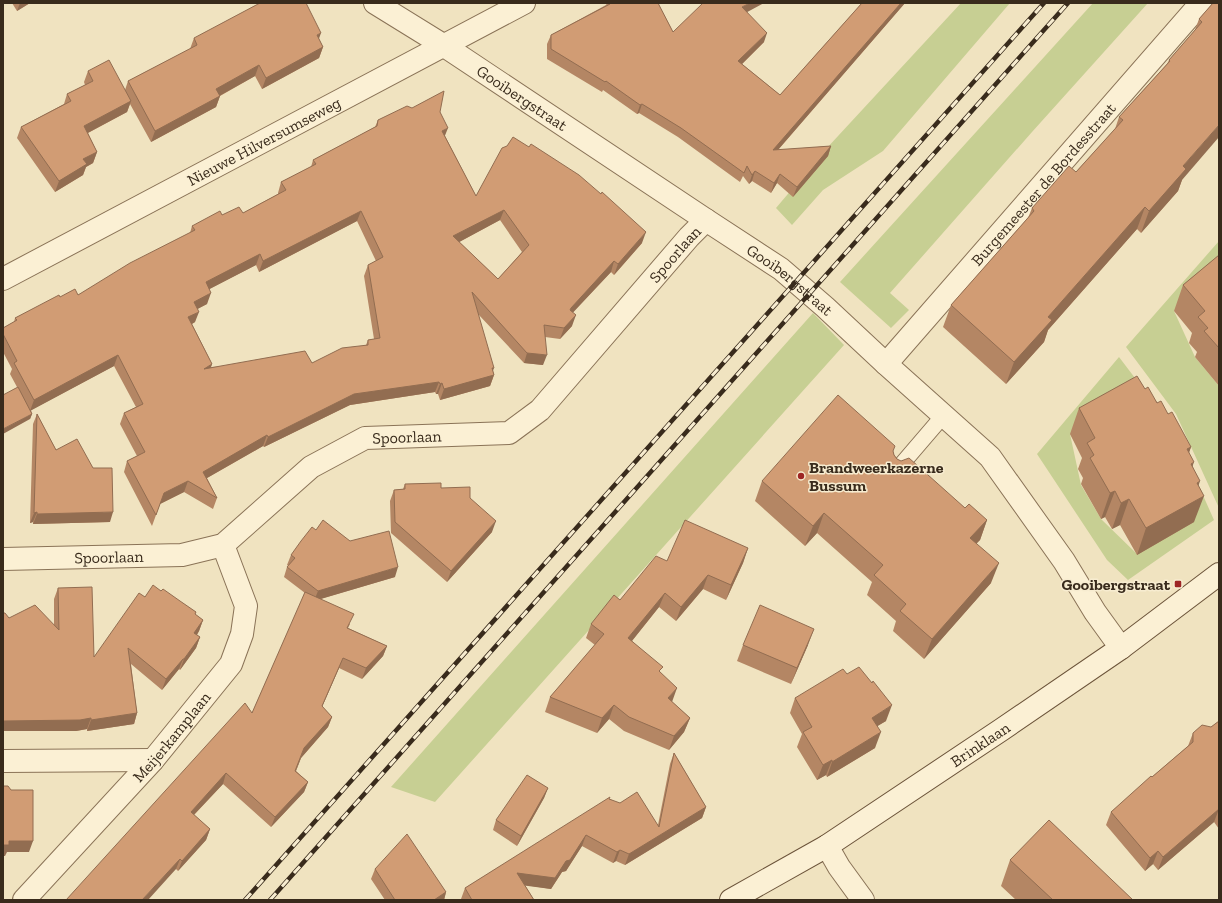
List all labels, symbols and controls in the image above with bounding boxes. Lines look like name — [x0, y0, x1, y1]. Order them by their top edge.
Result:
street label: Gooibergstraat — [473, 61, 571, 135]
street label: Nieuwe Hilversumseweg — [184, 93, 344, 190]
street label: Burgemeester de Bordesstraat — [967, 99, 1120, 270]
street label: Spoorlaan — [645, 221, 706, 287]
street label: Gooibergstraat — [743, 240, 837, 320]
street label: Spoorlaan — [372, 426, 443, 448]
place label: Brandweerkazerne Bussum — [809, 458, 944, 495]
marker: Brandweerkazerne Bussum — [796, 471, 806, 481]
street label: Spoorlaan — [74, 547, 145, 567]
place label: Gooibergstraat — [1062, 575, 1171, 594]
marker: Gooibergstraat — [1173, 579, 1183, 589]
street label: Meijerkamplaan — [129, 687, 215, 786]
street label: Brinklaan — [947, 717, 1014, 771]

